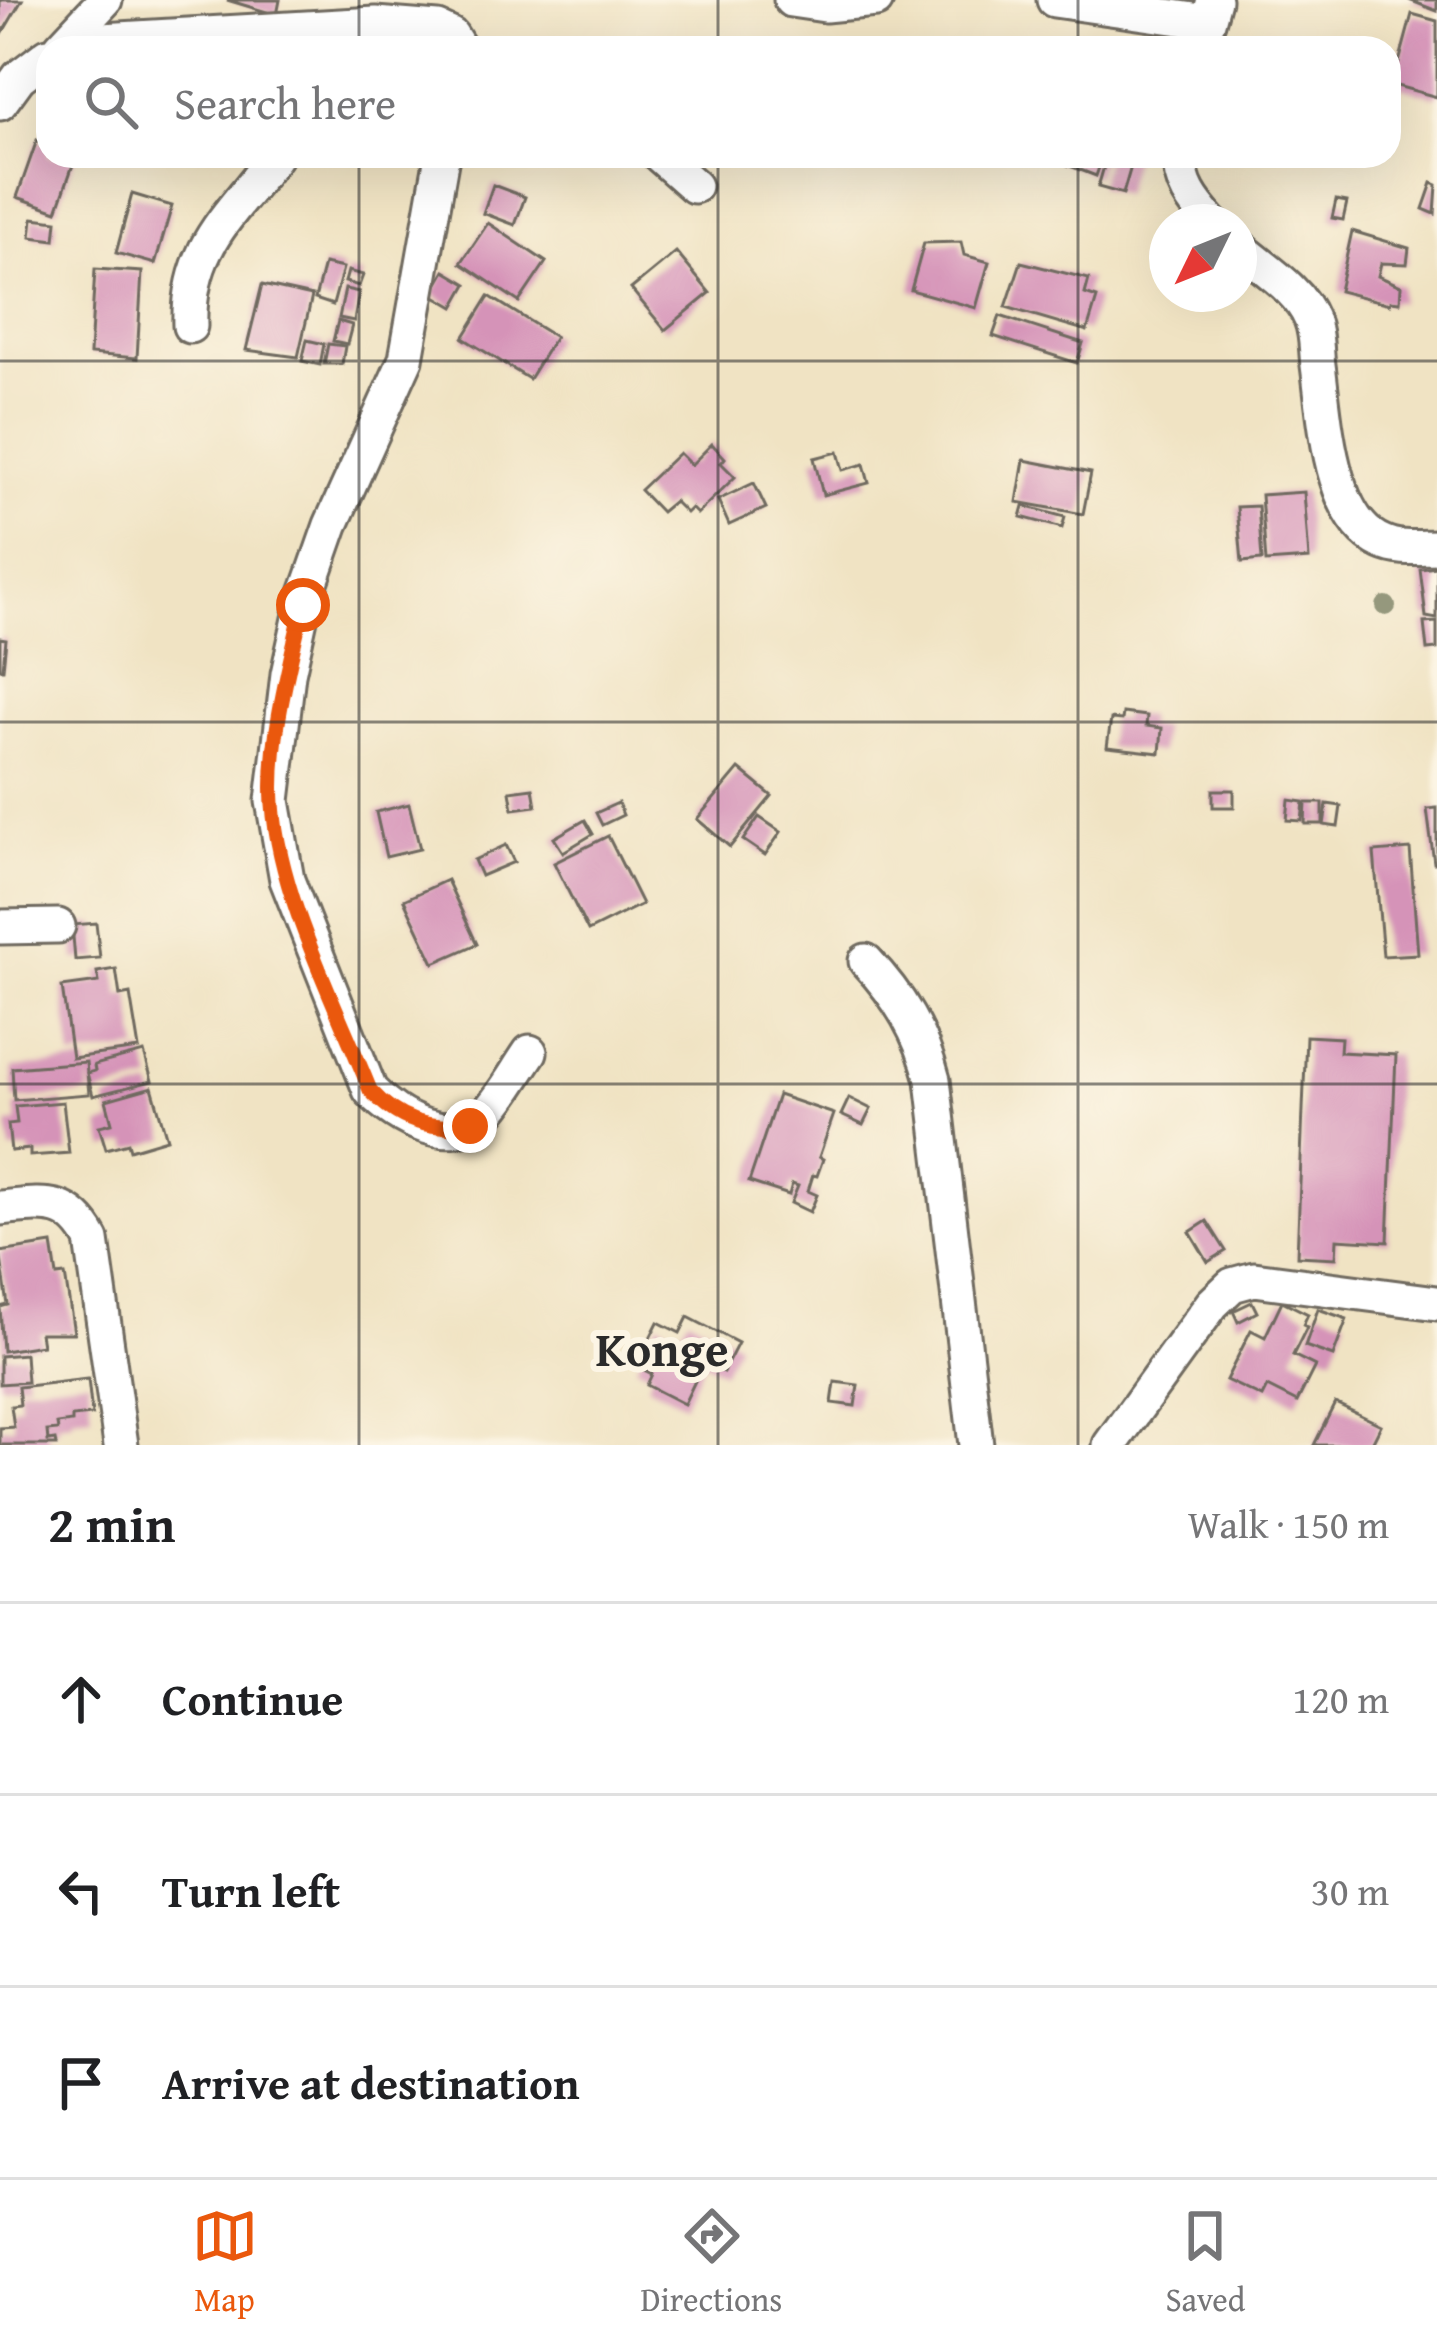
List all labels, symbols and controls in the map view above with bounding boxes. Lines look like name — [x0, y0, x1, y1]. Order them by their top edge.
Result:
search box — [36, 36, 1401, 168]
icon: search — [78, 69, 144, 135]
text: Search here — [174, 70, 396, 135]
north arrow — [1149, 204, 1257, 312]
route start — [276, 578, 330, 632]
route end — [443, 1099, 497, 1153]
district label: Konge — [595, 1313, 729, 1384]
text: 2 min — [48, 1486, 175, 1561]
text: Walk · 150 m — [1188, 1495, 1389, 1552]
icon: ahead — [48, 1666, 114, 1732]
text: Continue — [162, 1666, 343, 1731]
text: 120 m — [1292, 1670, 1389, 1727]
icon: left — [48, 1858, 114, 1924]
text: Turn left — [162, 1858, 340, 1923]
text: 30 m — [1311, 1862, 1389, 1919]
icon: arrive — [48, 2050, 114, 2116]
text: Arrive at destination — [162, 2050, 580, 2115]
tab: Map — [192, 2203, 258, 2323]
tab: Directions — [641, 2203, 782, 2323]
tab: Saved — [1166, 2203, 1245, 2323]

